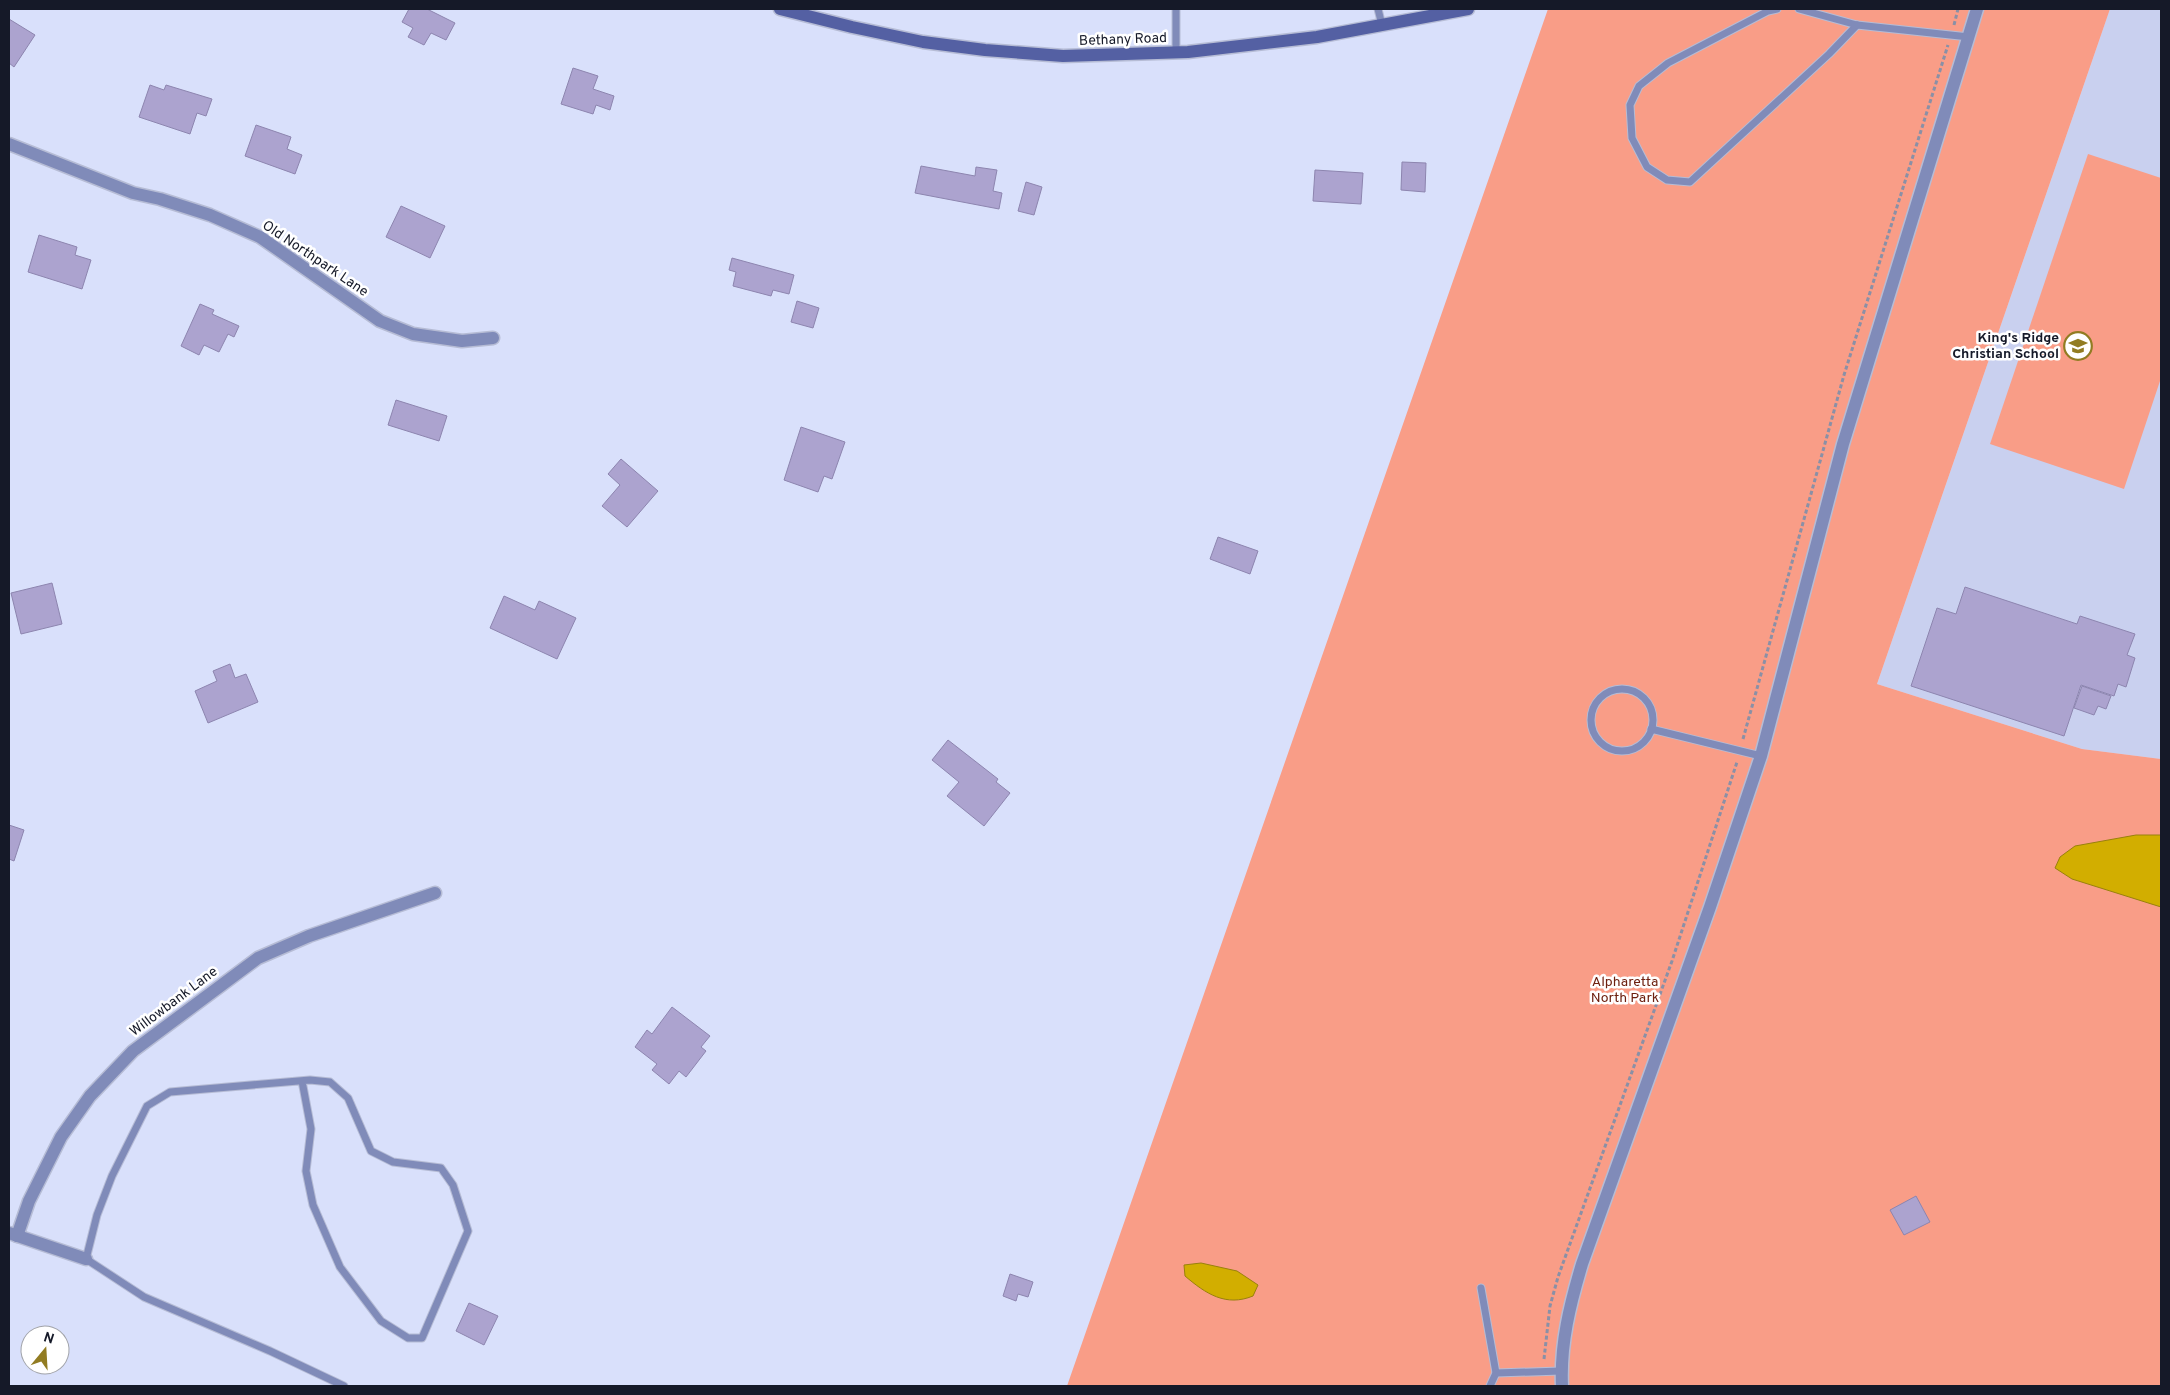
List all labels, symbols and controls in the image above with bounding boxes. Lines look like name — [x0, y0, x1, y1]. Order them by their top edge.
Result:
street label: Bethany Road — [1079, 30, 1167, 50]
street label: Old Northpark Lane — [259, 217, 371, 301]
place label: King's Ridge Christian School — [1952, 330, 2059, 363]
school or university icon: King's Ridge Christian School — [2063, 331, 2093, 361]
street label: Willowbank Lane — [127, 963, 221, 1041]
park label: Alpharetta North Park — [1591, 974, 1659, 1007]
north arrow — [20, 1325, 70, 1375]
text: N — [41, 1329, 56, 1349]

